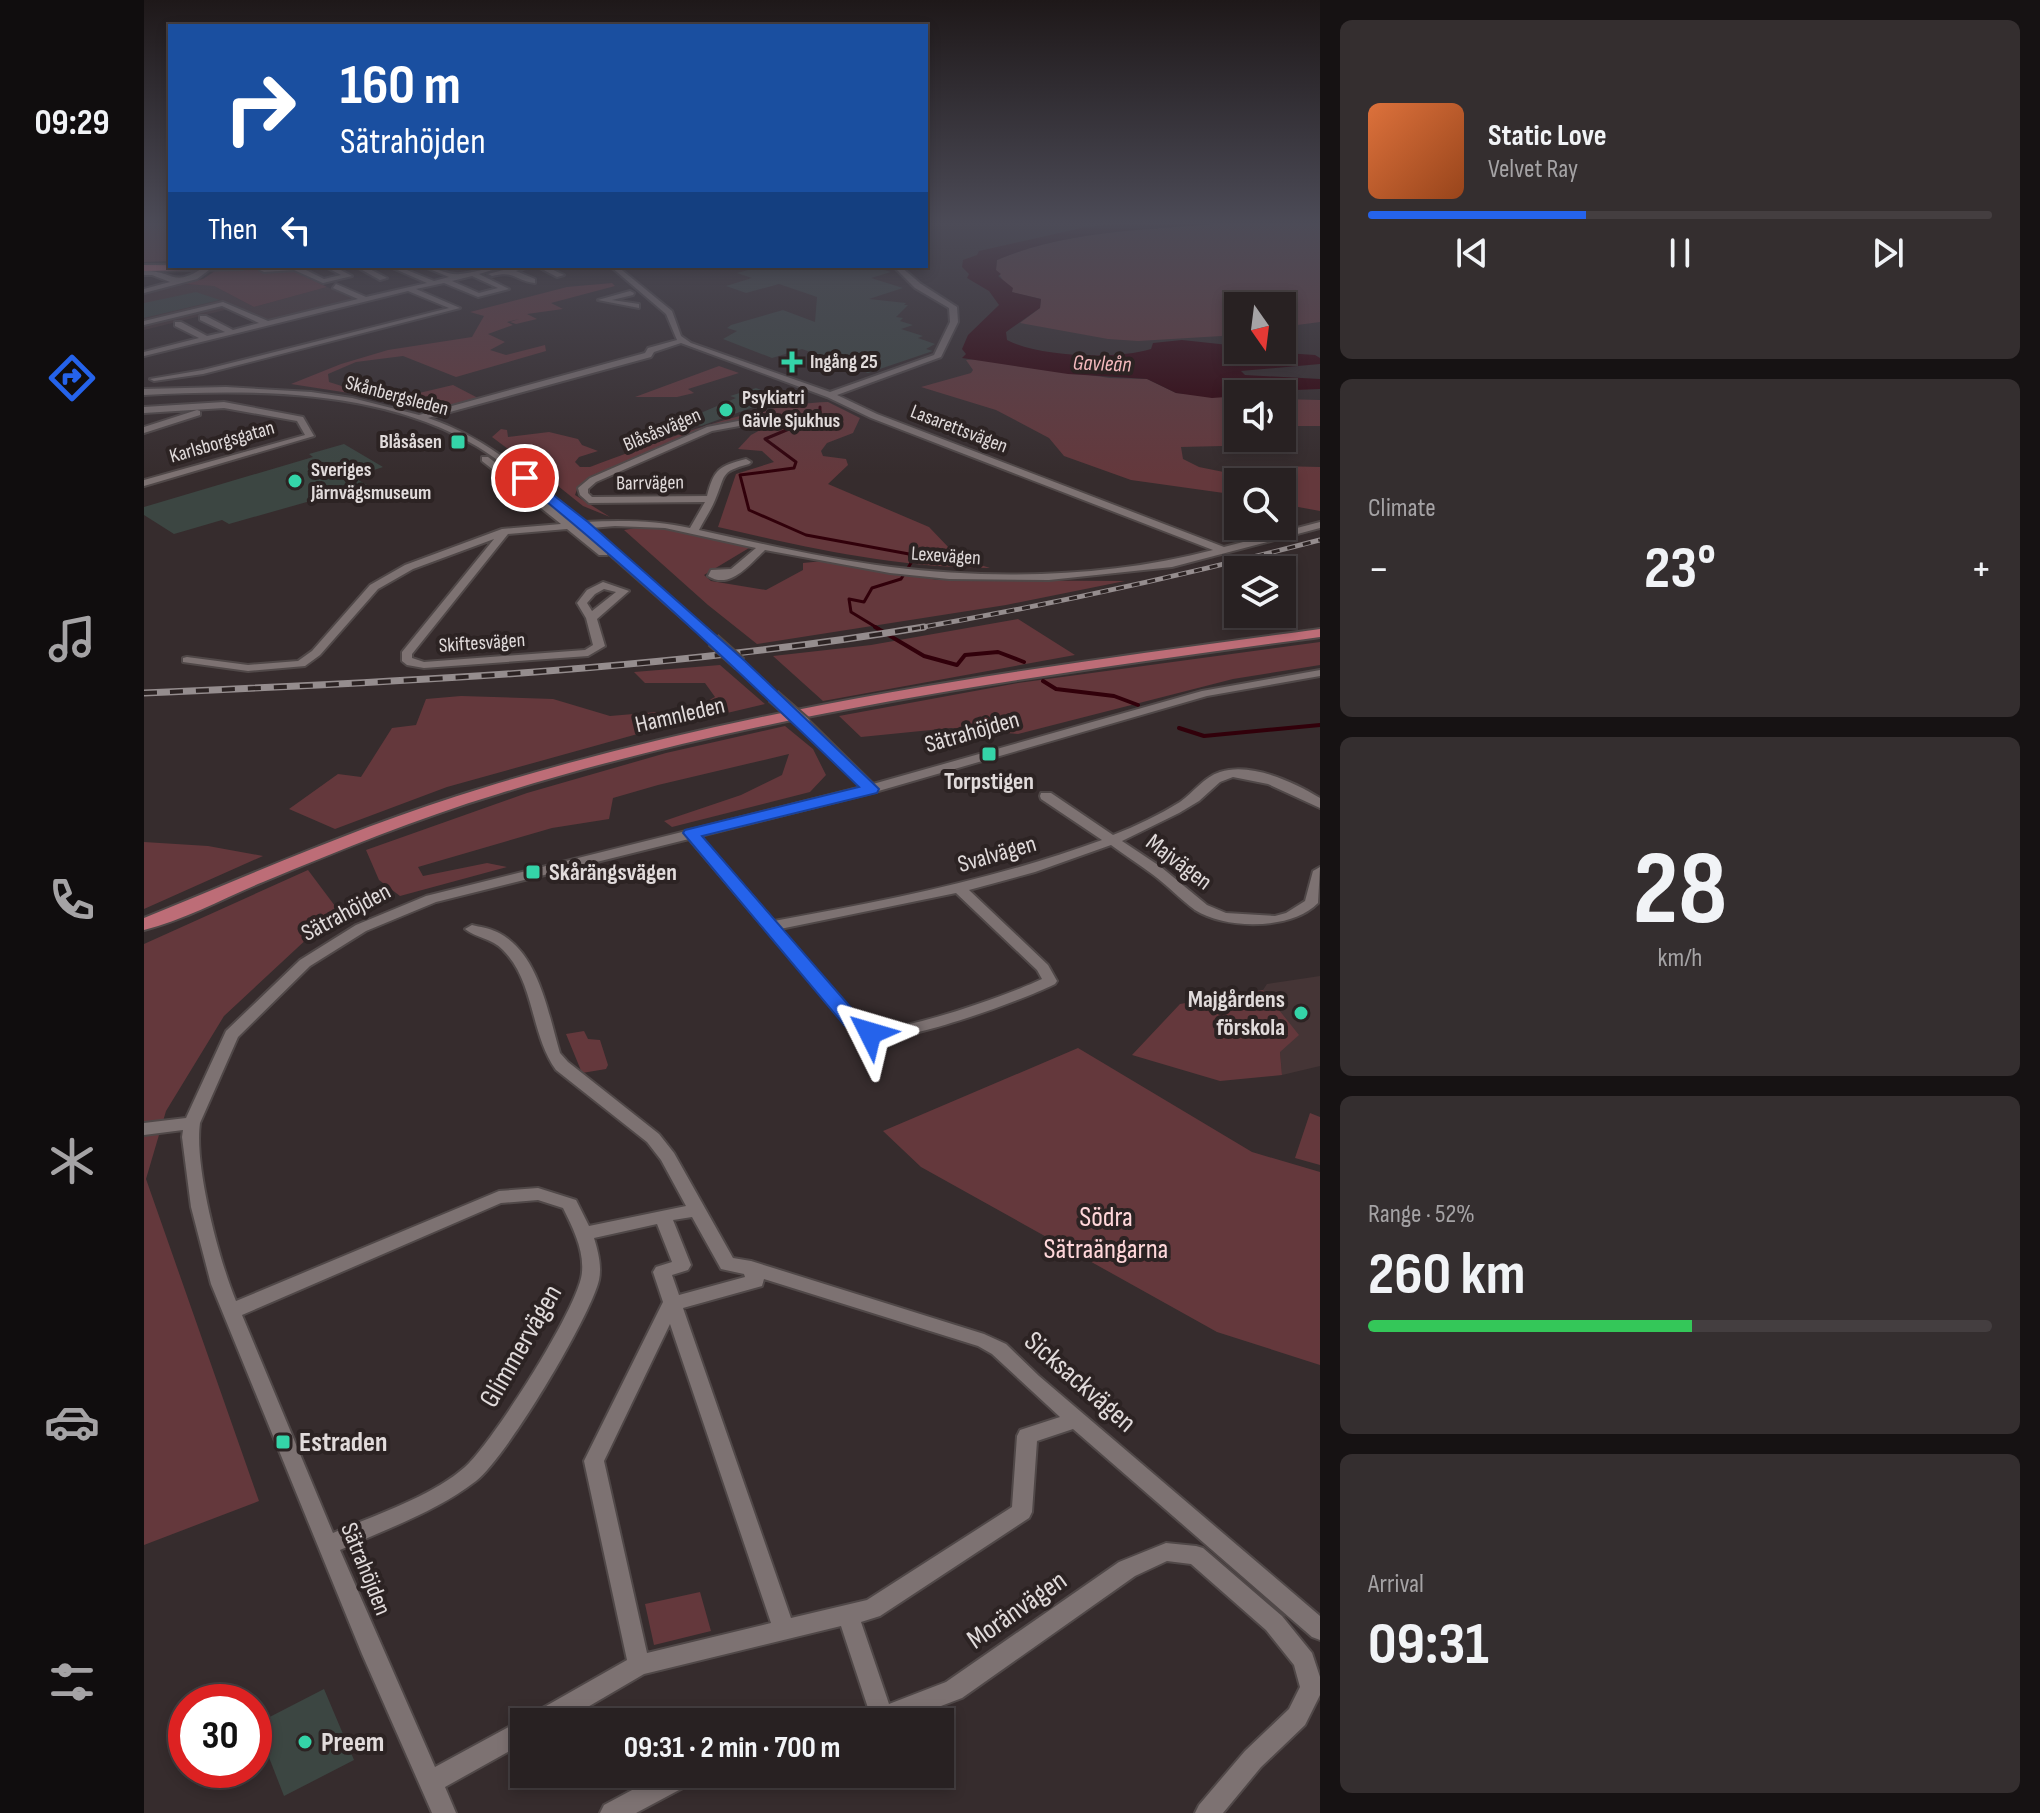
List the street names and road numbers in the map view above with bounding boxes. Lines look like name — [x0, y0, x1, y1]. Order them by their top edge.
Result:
street label: Skånbergsleden — [343, 371, 451, 421]
street label: Lasarettsvägen — [907, 400, 1011, 458]
street label: Blåsåsvägen — [620, 403, 704, 457]
street label: Karlsborgsgatan — [167, 416, 277, 468]
street label: Barrvägen — [616, 470, 684, 496]
street label: Lexevägen — [910, 542, 982, 570]
street label: Skiftesvägen — [438, 628, 526, 658]
street label: Hamnleden — [632, 691, 728, 739]
street label: Sätrahöjden — [921, 705, 1023, 759]
street label: Majvägen — [1140, 828, 1218, 896]
street label: Svalvägen — [954, 829, 1040, 879]
street label: Sätrahöjden — [296, 876, 396, 948]
street label: Glimmervägen — [473, 1279, 569, 1413]
street label: Sicksackvägen — [1018, 1325, 1142, 1439]
street label: Sätrahöjden — [334, 1519, 398, 1619]
street label: Moränvägen — [961, 1564, 1073, 1656]

